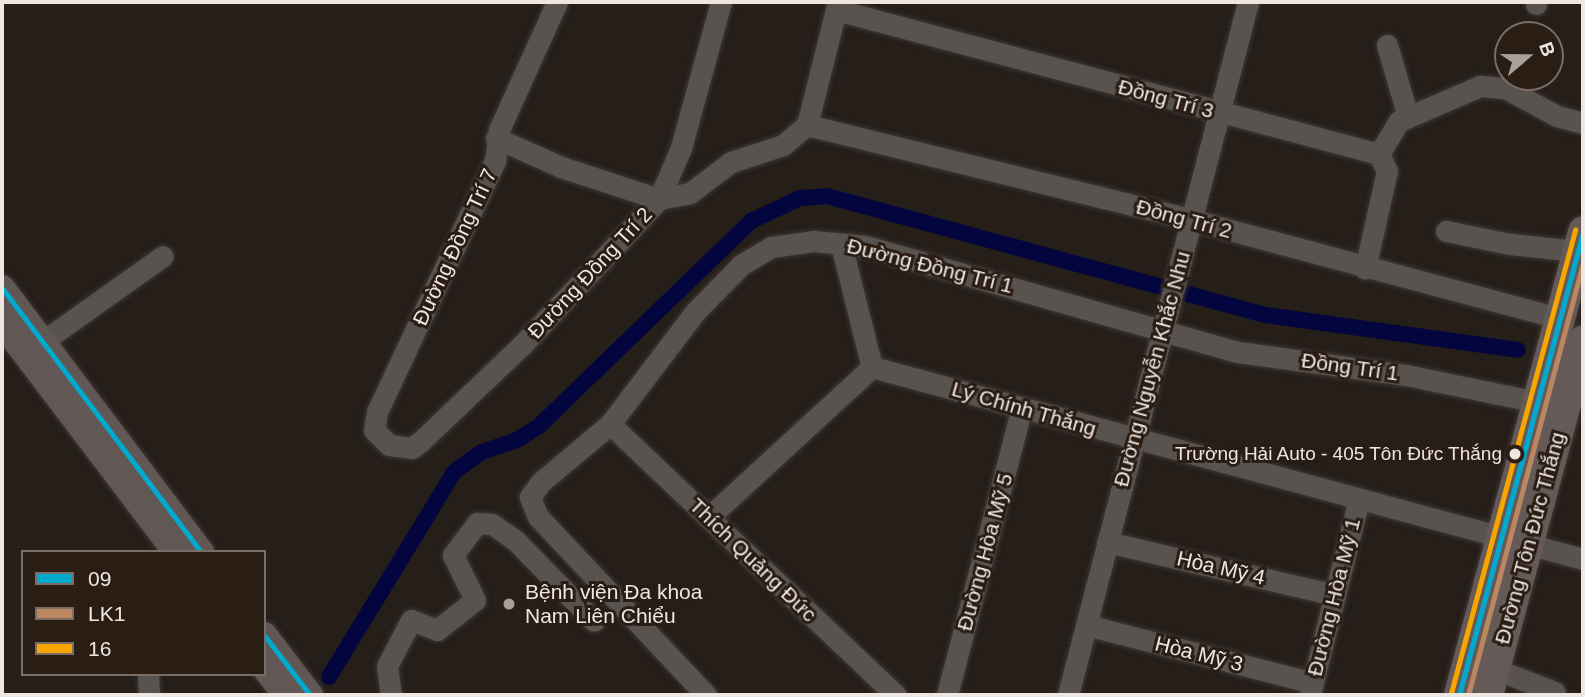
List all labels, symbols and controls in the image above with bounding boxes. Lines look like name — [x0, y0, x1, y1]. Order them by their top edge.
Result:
north arrow — [1494, 21, 1564, 91]
text: B — [1535, 39, 1560, 59]
street label: Đồng Trí 3 — [1115, 74, 1217, 124]
street label: Đường Đồng Trí 7 — [408, 164, 502, 330]
street label: Đồng Trí 2 — [1133, 194, 1235, 244]
street label: Đường Đồng Trí 2 — [523, 202, 657, 344]
street label: Đường Đồng Trí 1 — [844, 233, 1016, 299]
street label: Đường Nguyễn Khắc Nhu — [1108, 249, 1196, 489]
street label: Đồng Trí 1 — [1300, 348, 1400, 386]
street label: Lý Chính Thắng — [949, 376, 1099, 442]
street label: Đường Tôn Đức Thắng — [1489, 429, 1571, 647]
place label: Trường Hải Auto - 405 Tôn Đức Thắng — [1173, 443, 1502, 465]
marker: Trường Hải Auto - 405 Tôn Đức Thắng — [1508, 447, 1522, 461]
street label: Đường Hòa Mỹ 5 — [952, 470, 1018, 634]
street label: Thích Quảng Đức — [684, 493, 822, 627]
street label: Đường Hòa Mỹ 1 — [1302, 515, 1366, 679]
street label: Hòa Mỹ 4 — [1174, 546, 1268, 590]
legend — [21, 550, 266, 676]
text: 09 — [88, 567, 111, 590]
place label: Bệnh viện Đa khoa Nam Liên Chiểu — [525, 579, 702, 629]
marker: Bệnh viện Đa khoa Nam Liên Chiểu — [499, 594, 519, 614]
text: LK1 — [88, 602, 125, 625]
street label: Hòa Mỹ 3 — [1152, 631, 1246, 677]
text: 16 — [88, 637, 111, 660]

